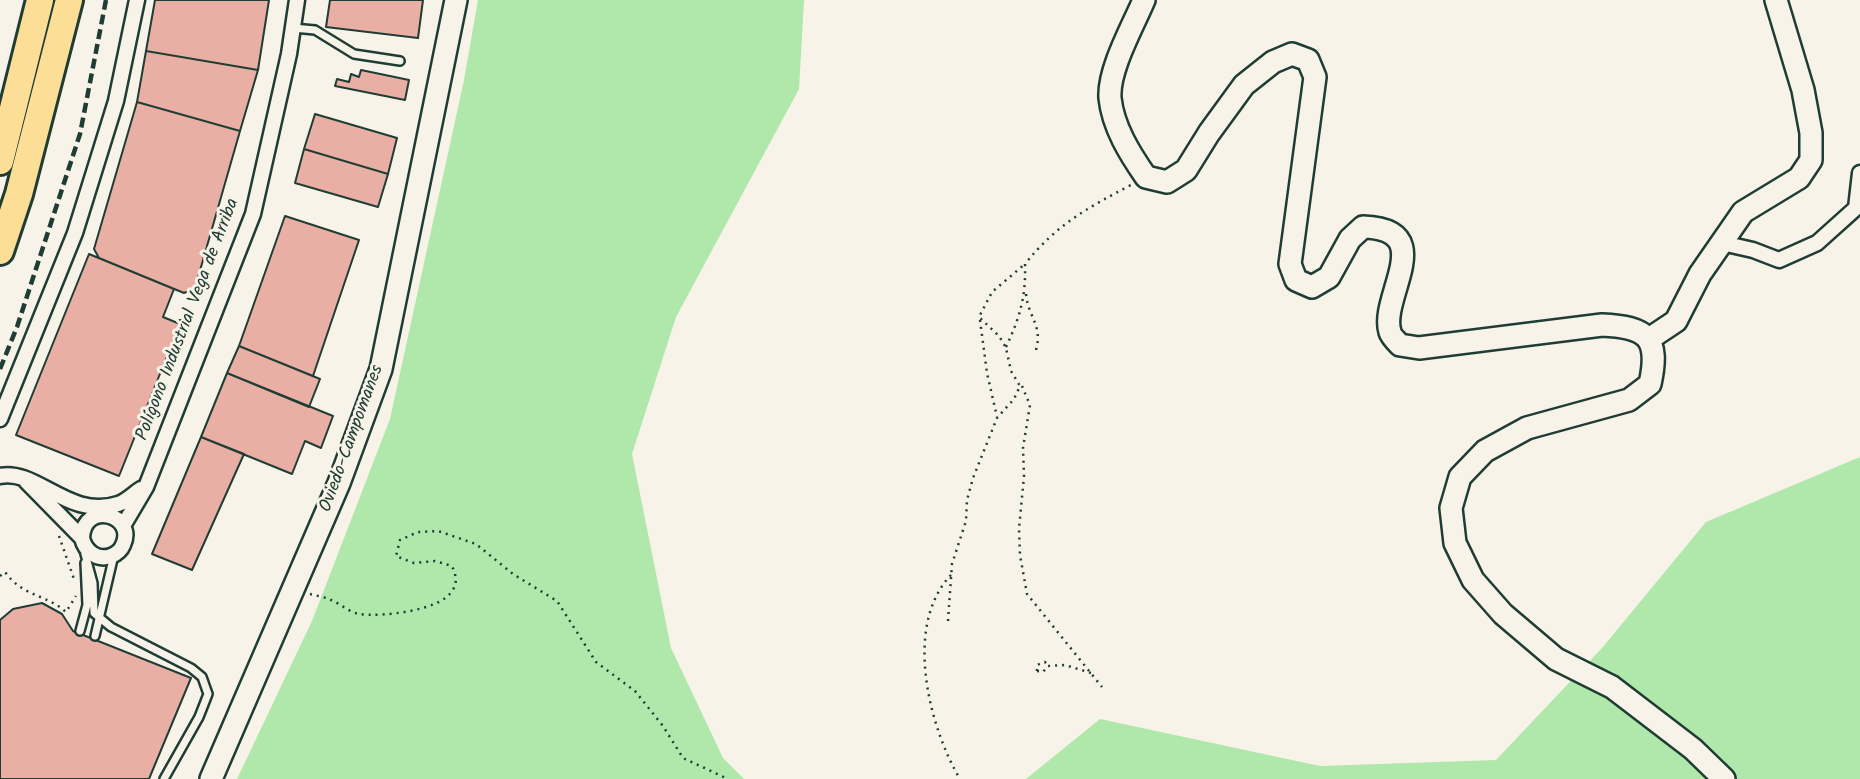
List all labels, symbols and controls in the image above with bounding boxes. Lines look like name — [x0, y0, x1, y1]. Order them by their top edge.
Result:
street label: Polígono Industrial Vega de Arriba — [133, 196, 245, 444]
street label: Oviedo-Campomanes — [316, 363, 390, 515]

